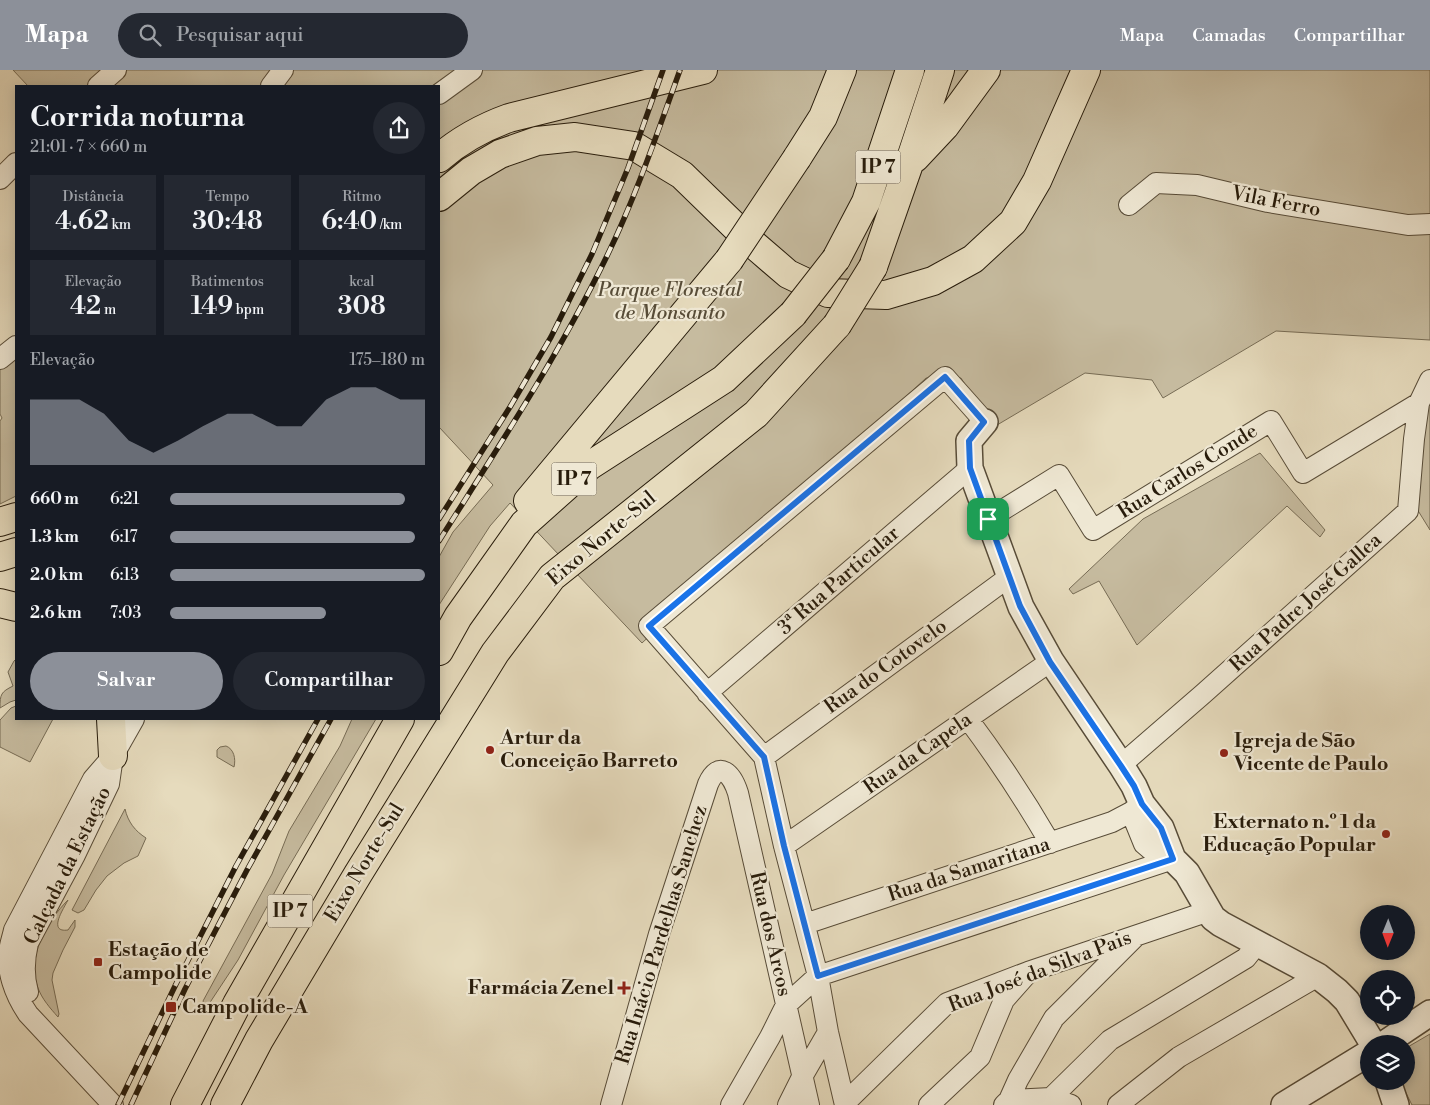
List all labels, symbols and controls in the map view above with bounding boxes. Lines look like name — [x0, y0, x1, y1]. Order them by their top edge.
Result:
search box — [118, 13, 468, 58]
text: Mapa — [25, 20, 88, 50]
icon: search — [136, 21, 164, 49]
text: Pesquisar aqui — [176, 23, 304, 47]
text: Mapa — [1120, 24, 1164, 47]
text: Camadas — [1192, 24, 1266, 47]
text: Compartilhar — [1294, 24, 1405, 47]
text: Corrida noturna — [30, 100, 245, 135]
button: share — [373, 102, 425, 154]
text: 21:01 · 7 × 660 m — [30, 137, 147, 157]
road number: IP 7 — [856, 150, 900, 184]
street label: Vila Ferro — [1228, 181, 1323, 223]
text: Distância — [63, 188, 124, 206]
text: Tempo — [206, 188, 249, 206]
text: Ritmo — [342, 188, 381, 206]
text: 4.62 — [55, 206, 109, 237]
text: 30:48 — [192, 206, 263, 237]
text: 6:40 — [321, 206, 377, 237]
text: km — [109, 216, 131, 234]
text: /km — [377, 216, 402, 234]
text: Elevação — [65, 273, 122, 291]
text: Batimentos — [191, 273, 264, 291]
text: kcal — [349, 273, 375, 291]
park label: Parque Florestal de Monsanto — [597, 278, 743, 326]
text: 42 — [70, 291, 101, 322]
text: 149 — [191, 291, 233, 322]
text: 308 — [338, 291, 386, 322]
text: m — [101, 301, 116, 319]
text: bpm — [233, 301, 264, 319]
text: Elevação — [30, 350, 95, 370]
text: 175–180 m — [349, 350, 425, 370]
street label: Rua Carlos Conde — [1114, 419, 1262, 525]
road number: IP 7 — [552, 462, 596, 496]
street label: Eixo Norte-Sul — [542, 486, 662, 592]
text: 660 m — [30, 489, 79, 509]
text: 6:21 — [110, 489, 140, 509]
pin — [967, 498, 1009, 540]
icon: arrive — [974, 505, 1002, 533]
street label: 3ª Rua Particular — [773, 521, 905, 641]
text: 1.3 km — [30, 527, 79, 547]
text: 6:17 — [110, 527, 137, 547]
street label: Rua Padre José Gallea — [1225, 528, 1388, 678]
text: 2.0 km — [30, 565, 83, 585]
text: 6:13 — [110, 565, 139, 585]
text: 2.6 km — [30, 603, 81, 623]
text: 7:03 — [110, 603, 141, 623]
street label: Rua do Cotovelo — [820, 614, 952, 720]
button: Salvar — [30, 652, 223, 710]
button: Compartilhar — [233, 652, 425, 710]
street label: Rua da Capela — [859, 707, 978, 801]
place label: Artur da Conceição Barreto — [499, 726, 678, 774]
place label: Igreja de São Vicente de Paulo — [1233, 729, 1389, 777]
marker: Artur da Conceição Barreto — [484, 744, 496, 756]
marker: Igreja de São Vicente de Paulo — [1218, 747, 1230, 759]
street label: Calçada da Estação — [19, 783, 117, 949]
street label: Eixo Norte-Sul — [320, 799, 410, 927]
street label: Rua Inácio Pardelhas Sanchez — [611, 802, 713, 1068]
place label: Externato n.º 1 da Educação Popular — [1203, 810, 1376, 858]
marker: Externato n.º 1 da Educação Popular — [1380, 828, 1392, 840]
street label: Rua da Samaritana — [885, 832, 1054, 908]
street label: Rua dos Arcos — [744, 869, 796, 999]
road number: IP 7 — [268, 894, 312, 928]
north arrow — [1360, 905, 1415, 960]
map controls — [1360, 905, 1415, 1090]
street label: Rua José da Silva Pais — [945, 926, 1135, 1018]
place label: Estação de Campolide — [108, 938, 212, 986]
marker: Estação de Campolide — [92, 956, 104, 968]
button: locate — [1360, 970, 1415, 1025]
place label: Farmácia Zenel — [468, 976, 614, 1001]
marker: Farmácia Zenel — [618, 982, 630, 994]
place label: Campolide-A — [182, 995, 308, 1020]
marker: Campolide-A — [164, 1000, 178, 1014]
button: layers — [1360, 1035, 1415, 1090]

